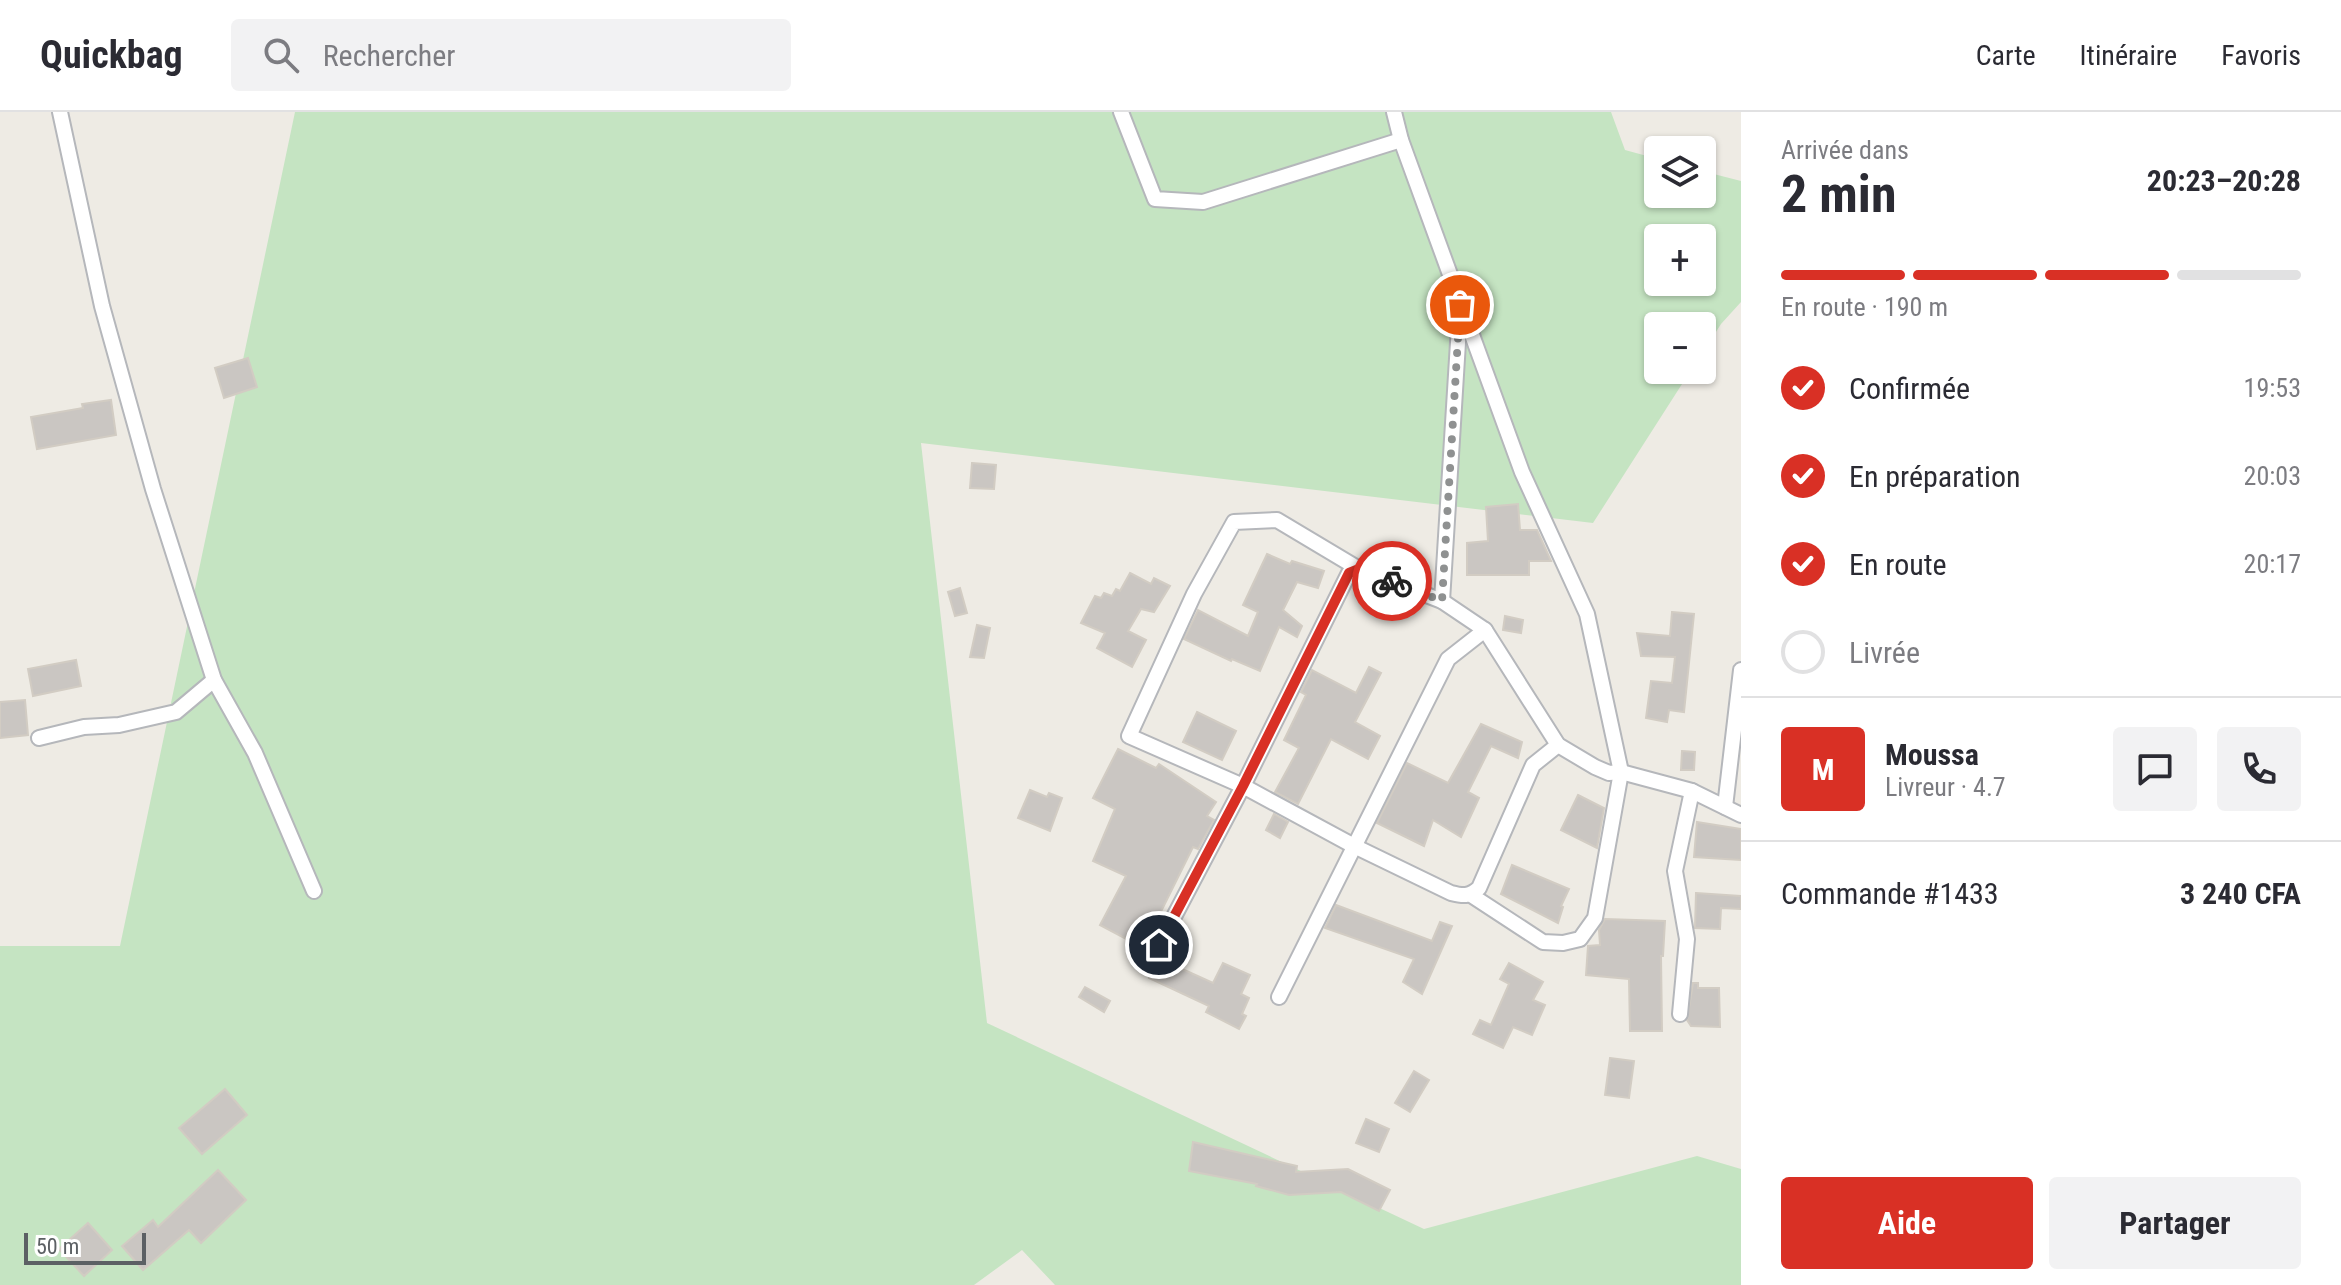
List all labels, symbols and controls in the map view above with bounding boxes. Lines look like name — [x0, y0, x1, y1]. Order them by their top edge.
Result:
search box — [231, 19, 791, 91]
text: Quickbag — [40, 33, 183, 77]
icon: search — [259, 33, 303, 77]
text: Rechercher — [323, 38, 456, 73]
text: Carte — [1976, 39, 2036, 72]
text: Itinéraire — [2080, 39, 2177, 72]
text: Favoris — [2221, 39, 2301, 72]
text: Arrivée dans — [1781, 135, 1909, 165]
map controls — [1644, 136, 1716, 384]
button: layers — [1644, 136, 1716, 208]
text: 20:23–20:28 — [2147, 163, 2301, 198]
text: 2 min — [1781, 164, 1897, 225]
button: + — [1644, 224, 1716, 296]
pin — [1426, 271, 1494, 339]
icon: bag — [1438, 283, 1482, 327]
text: En route · 190 m — [1781, 292, 1948, 322]
button: − — [1644, 312, 1716, 384]
icon: check — [1781, 366, 1825, 410]
text: Confirmée — [1849, 371, 1970, 406]
text: 19:53 — [2244, 373, 2301, 403]
icon: check — [1781, 454, 1825, 498]
text: En préparation — [1849, 459, 2021, 494]
text: 20:03 — [2244, 461, 2301, 491]
courier — [1352, 541, 1432, 621]
icon: check — [1781, 542, 1825, 586]
text: En route — [1849, 547, 1947, 582]
text: 20:17 — [2244, 549, 2301, 579]
icon: bike — [1370, 559, 1414, 603]
text: Livrée — [1849, 635, 1920, 670]
button: chat — [2113, 727, 2197, 811]
button: phone — [2217, 727, 2301, 811]
text: Moussa — [1885, 737, 1979, 772]
text: M — [1812, 752, 1834, 787]
text: Livreur · 4.7 — [1885, 772, 2006, 802]
text: Commande #1433 — [1781, 876, 1999, 911]
text: 3 240 CFA — [2180, 876, 2301, 911]
pin — [1125, 911, 1193, 979]
icon: home — [1137, 923, 1181, 967]
button: Aide — [1781, 1177, 2033, 1269]
button: Partager — [2049, 1177, 2301, 1269]
scale bar — [24, 1229, 146, 1265]
text: 50 m — [36, 1234, 79, 1259]

